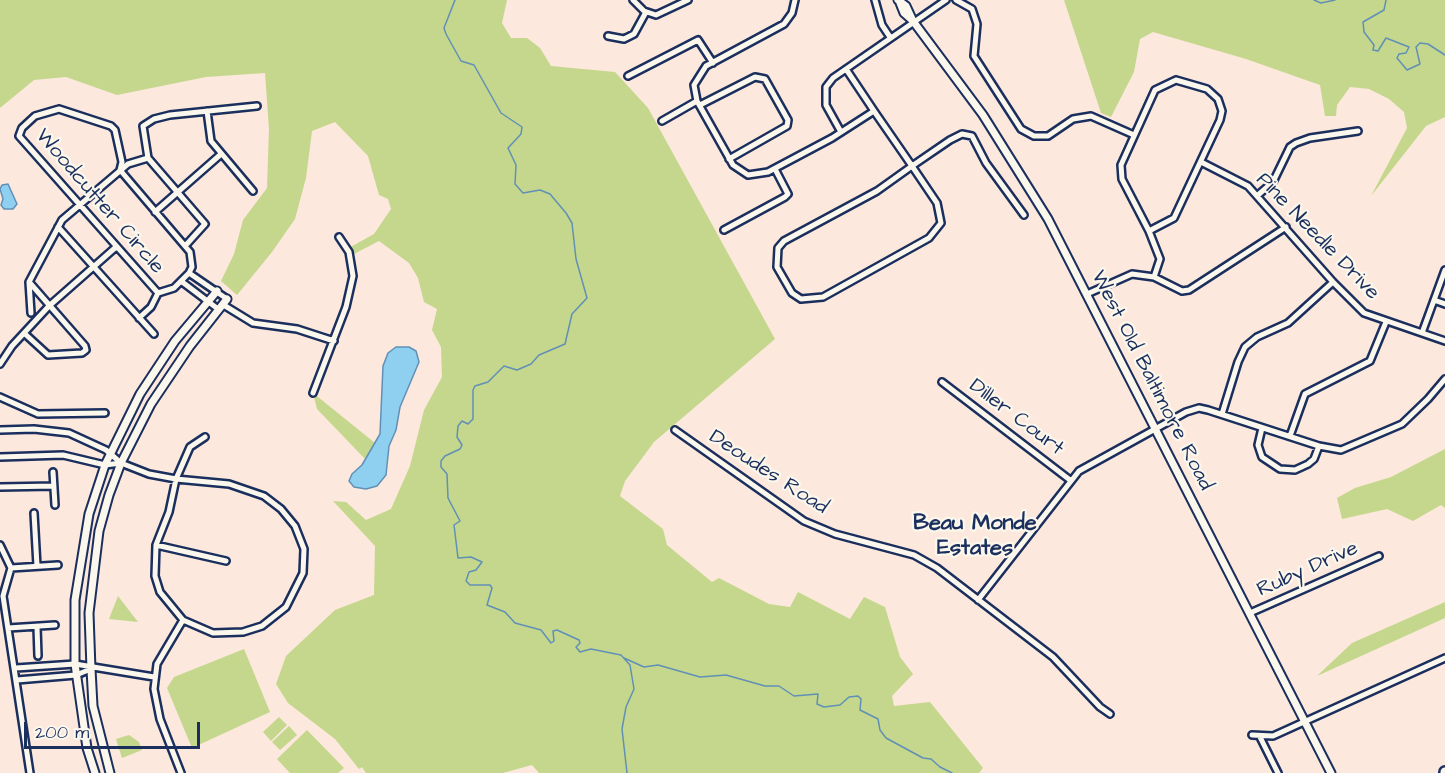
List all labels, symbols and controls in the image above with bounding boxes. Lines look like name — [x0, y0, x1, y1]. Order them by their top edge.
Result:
street label: Woodcutter Circle — [29, 124, 169, 280]
street label: Pine Needle Drive — [1250, 168, 1384, 306]
street label: West Old Baltimore Road — [1085, 267, 1217, 495]
street label: Diller Court — [964, 374, 1068, 462]
street label: Deoudes Road — [704, 425, 832, 521]
district label: Beau Monde Estates — [913, 511, 1037, 562]
street label: Ruby Drive — [1254, 537, 1362, 603]
scale bar — [27, 710, 202, 748]
text: 200 m — [35, 720, 89, 745]

